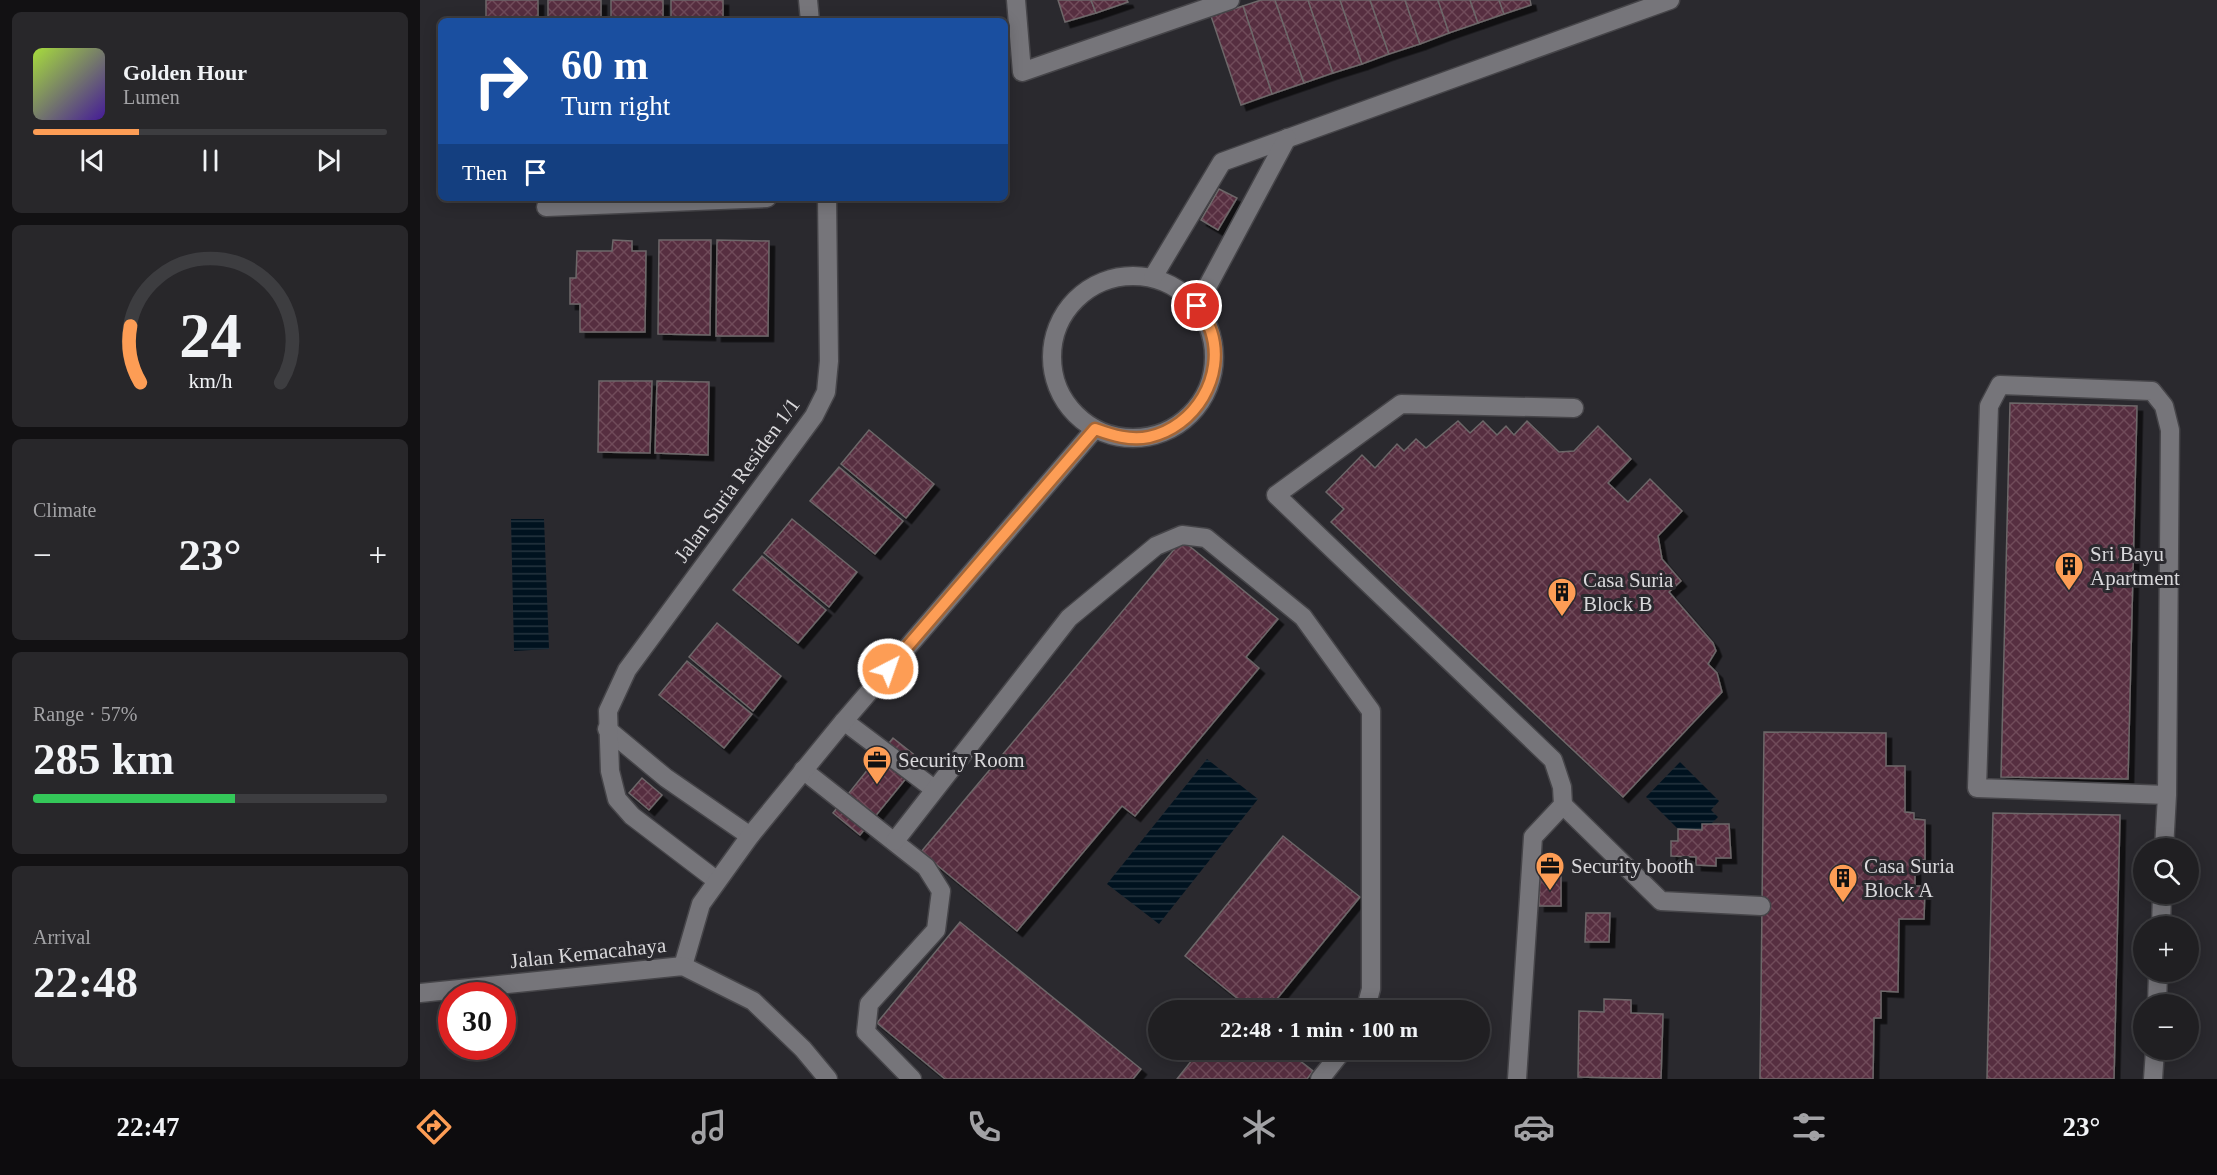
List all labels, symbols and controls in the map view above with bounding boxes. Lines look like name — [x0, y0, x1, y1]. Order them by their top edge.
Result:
icon: right — [462, 42, 540, 120]
text: 60 m — [561, 42, 649, 88]
text: Golden Hour — [123, 60, 247, 85]
text: Lumen — [123, 86, 180, 108]
text: Turn right — [561, 91, 670, 121]
icon: previous — [76, 144, 109, 177]
icon: pause — [194, 144, 227, 177]
icon: next — [312, 144, 345, 177]
icon: arrive — [519, 156, 552, 189]
text: Then — [462, 160, 507, 185]
pin — [1171, 280, 1222, 331]
icon: arrive — [1180, 289, 1213, 322]
text: 24 — [179, 301, 241, 370]
text: km/h — [188, 370, 232, 394]
street label: Jalan Suria Residen 1/1 — [669, 393, 805, 567]
text: Climate — [33, 499, 96, 521]
text: 23° — [179, 530, 242, 580]
text: − — [33, 537, 52, 573]
text: + — [368, 537, 387, 573]
place label: Sri Bayu Apartment — [2090, 542, 2180, 590]
building icon: Sri Bayu Apartment — [2053, 550, 2085, 592]
place label: Casa Suria Block B — [1583, 568, 1674, 616]
building icon: Casa Suria Block B — [1546, 576, 1578, 618]
position arrow — [856, 637, 920, 701]
text: Range · 57% — [33, 703, 137, 725]
text: 285 km — [33, 734, 174, 784]
office icon: Security Room — [861, 744, 893, 786]
place label: Security Room — [898, 748, 1025, 772]
map controls — [2133, 838, 2199, 1060]
button: search — [2133, 838, 2199, 904]
office icon: Security booth — [1534, 850, 1566, 892]
place label: Security booth — [1571, 854, 1695, 878]
place label: Casa Suria Block A — [1864, 854, 1955, 902]
building icon: Casa Suria Block A — [1827, 862, 1859, 904]
button: + — [2133, 916, 2199, 982]
text: Arrival — [33, 926, 91, 948]
street label: Jalan Kemacahaya — [509, 933, 668, 973]
text: 22:48 — [33, 957, 138, 1007]
speed limit sign: 30 — [438, 982, 516, 1060]
button: − — [2133, 994, 2199, 1060]
text: 22:48 · 1 min · 100 m — [1220, 1017, 1418, 1042]
icon: directions — [413, 1106, 455, 1148]
icon: music — [688, 1106, 730, 1148]
icon: phone — [963, 1106, 1005, 1148]
icon: climate — [1238, 1106, 1280, 1148]
icon: car — [1513, 1106, 1555, 1148]
icon: filters — [1788, 1106, 1830, 1148]
text: 22:47 — [117, 1112, 180, 1142]
text: 23° — [2063, 1112, 2100, 1142]

